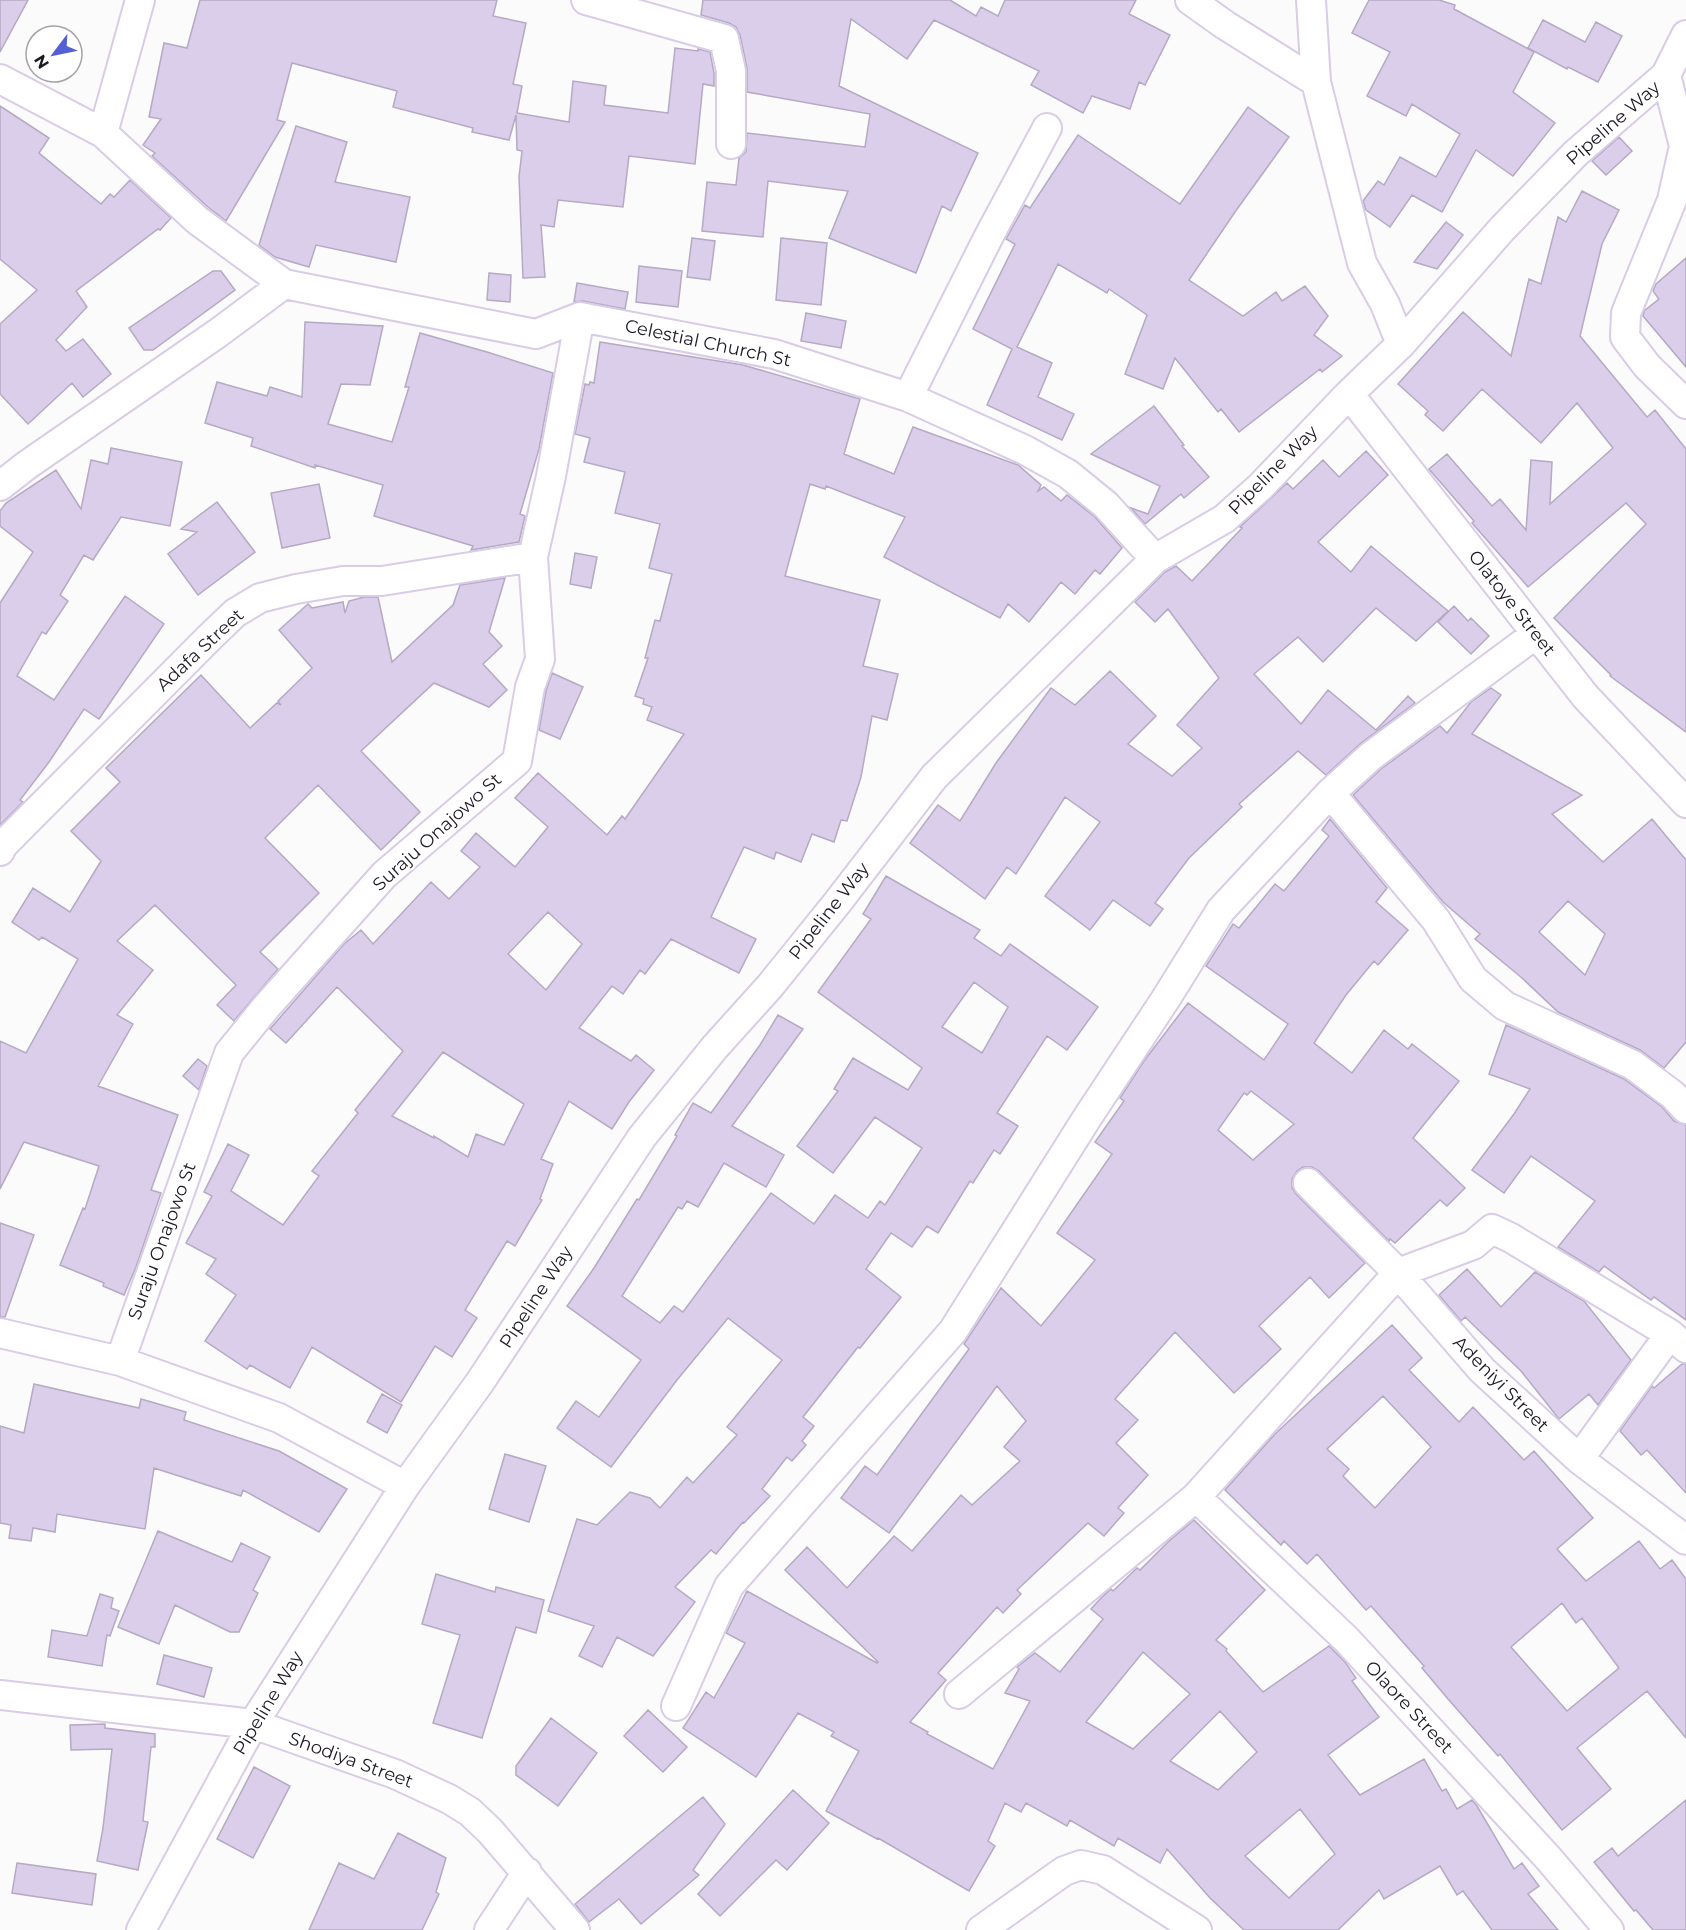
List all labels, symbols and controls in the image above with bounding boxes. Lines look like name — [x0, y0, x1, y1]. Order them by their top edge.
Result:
north arrow — [24, 24, 84, 84]
text: N — [30, 51, 53, 72]
street label: Pipeline Way — [1562, 76, 1665, 170]
street label: Celestial Church St — [623, 315, 793, 371]
street label: Pipeline Way — [1224, 421, 1322, 519]
street label: Olatoye Street — [1464, 546, 1560, 660]
street label: Adafa Street — [152, 604, 248, 696]
street label: Suraju Onajowo St — [368, 768, 506, 896]
street label: Pipeline Way — [784, 858, 874, 964]
street label: Suraju Onajowo St — [123, 1159, 201, 1323]
street label: Pipeline Way — [495, 1242, 577, 1352]
street label: Adeniyi Street — [1448, 1331, 1554, 1437]
street label: Pipeline Way — [228, 1647, 308, 1759]
street label: Olaore Street — [1360, 1656, 1458, 1758]
street label: Shodiya Street — [286, 1727, 416, 1793]

